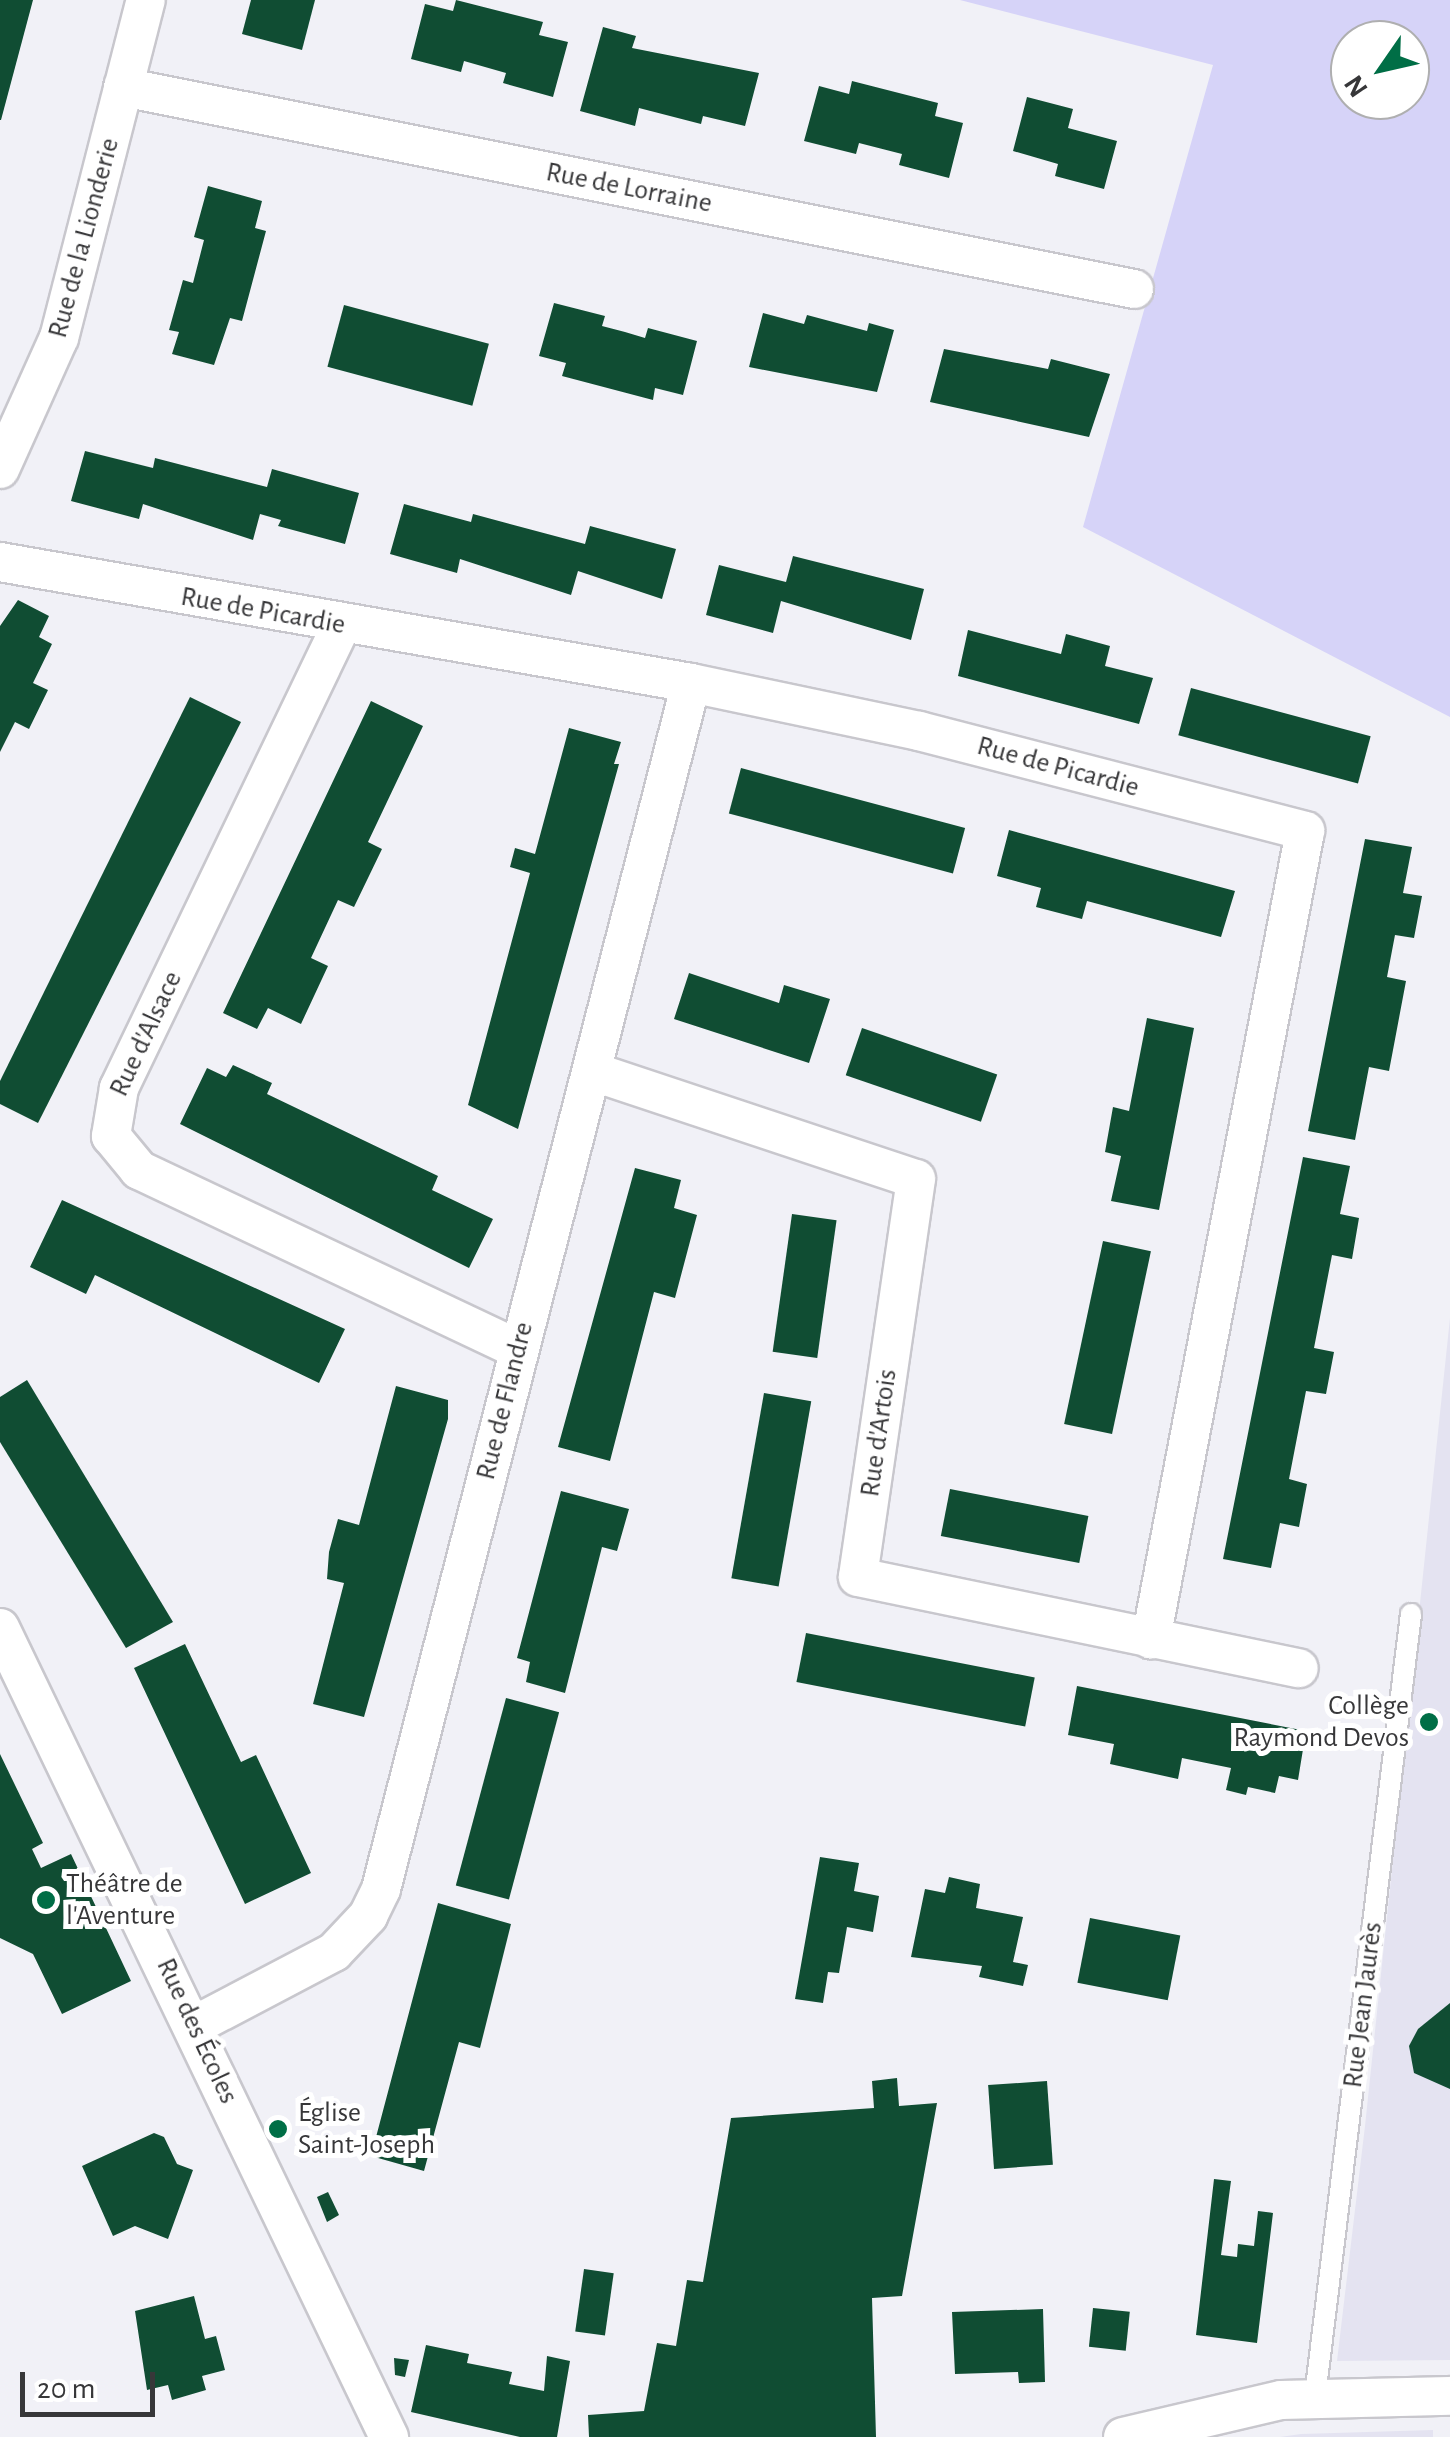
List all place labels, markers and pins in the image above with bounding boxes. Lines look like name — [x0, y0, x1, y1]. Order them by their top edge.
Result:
place label: Collège Raymond Devos — [1233, 1689, 1409, 1755]
marker: Collège Raymond Devos — [1418, 1711, 1440, 1733]
place label: Théâtre de l'Aventure — [66, 1867, 183, 1933]
marker: Théâtre de l'Aventure — [35, 1889, 57, 1911]
place label: Église Saint-Joseph — [298, 2096, 435, 2162]
marker: Église Saint-Joseph — [267, 2118, 289, 2140]

